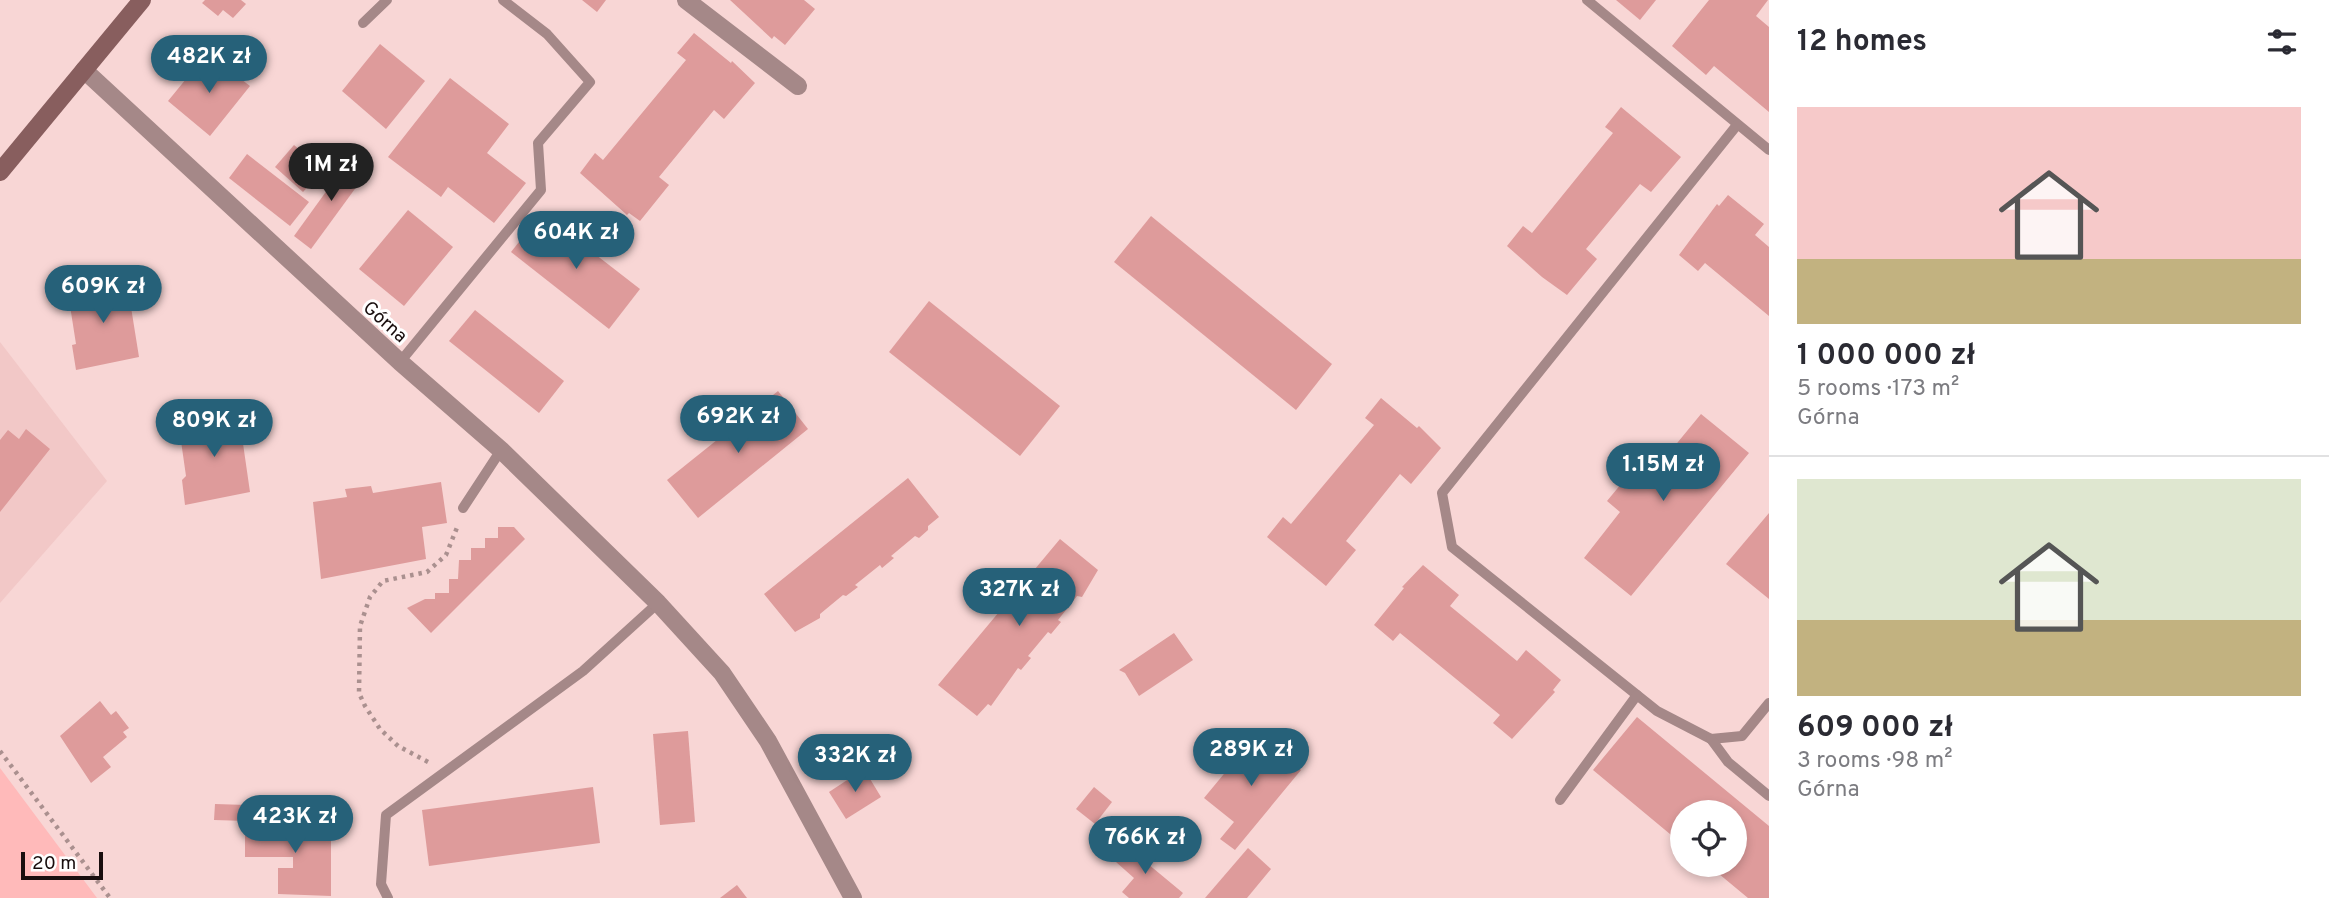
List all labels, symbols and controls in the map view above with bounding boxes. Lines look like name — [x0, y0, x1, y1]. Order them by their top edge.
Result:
icon: filters — [2263, 23, 2301, 61]
text: 12 homes — [1797, 24, 1927, 61]
pin: 482K zł — [144, 36, 274, 95]
text: 482K zł — [167, 43, 251, 72]
pin: 1M zł — [282, 144, 380, 203]
text: 1M zł — [305, 151, 357, 180]
icon: home — [1986, 152, 2112, 278]
pin: 604K zł — [511, 212, 641, 271]
text: 604K zł — [533, 219, 619, 248]
pin: 609K zł — [38, 266, 168, 325]
text: 609K zł — [61, 273, 145, 302]
street label: Górna — [357, 296, 412, 349]
text: 1 000 000 zł — [1797, 338, 1975, 375]
text: 5 rooms · 173 m² — [1797, 375, 1959, 404]
pin: 692K zł — [673, 396, 803, 455]
pin: 809K zł — [149, 400, 279, 459]
text: 692K zł — [696, 403, 780, 432]
text: Górna — [1797, 404, 1860, 433]
text: 809K zł — [172, 407, 256, 436]
pin: 1.15M zł — [1591, 444, 1735, 503]
text: 1.15M zł — [1622, 451, 1704, 480]
icon: home — [1986, 524, 2112, 650]
pin: 327K zł — [954, 568, 1084, 628]
text: 327K zł — [979, 576, 1059, 605]
text: 609 000 zł — [1797, 710, 1953, 747]
pin: 289K zł — [1186, 728, 1316, 788]
pin: 332K zł — [790, 734, 920, 794]
text: 289K zł — [1209, 736, 1293, 765]
text: 332K zł — [814, 742, 896, 771]
text: 3 rooms · 98 m² — [1797, 747, 1953, 776]
text: Górna — [1797, 776, 1860, 805]
pin: 423K zł — [230, 796, 360, 855]
map controls — [1670, 800, 1747, 877]
button: locate — [1670, 800, 1747, 877]
text: 423K zł — [253, 803, 337, 832]
pin: 766K zł — [1080, 816, 1210, 876]
text: 766K zł — [1105, 824, 1185, 853]
scale bar — [21, 849, 103, 881]
text: 20 m — [32, 852, 76, 876]

